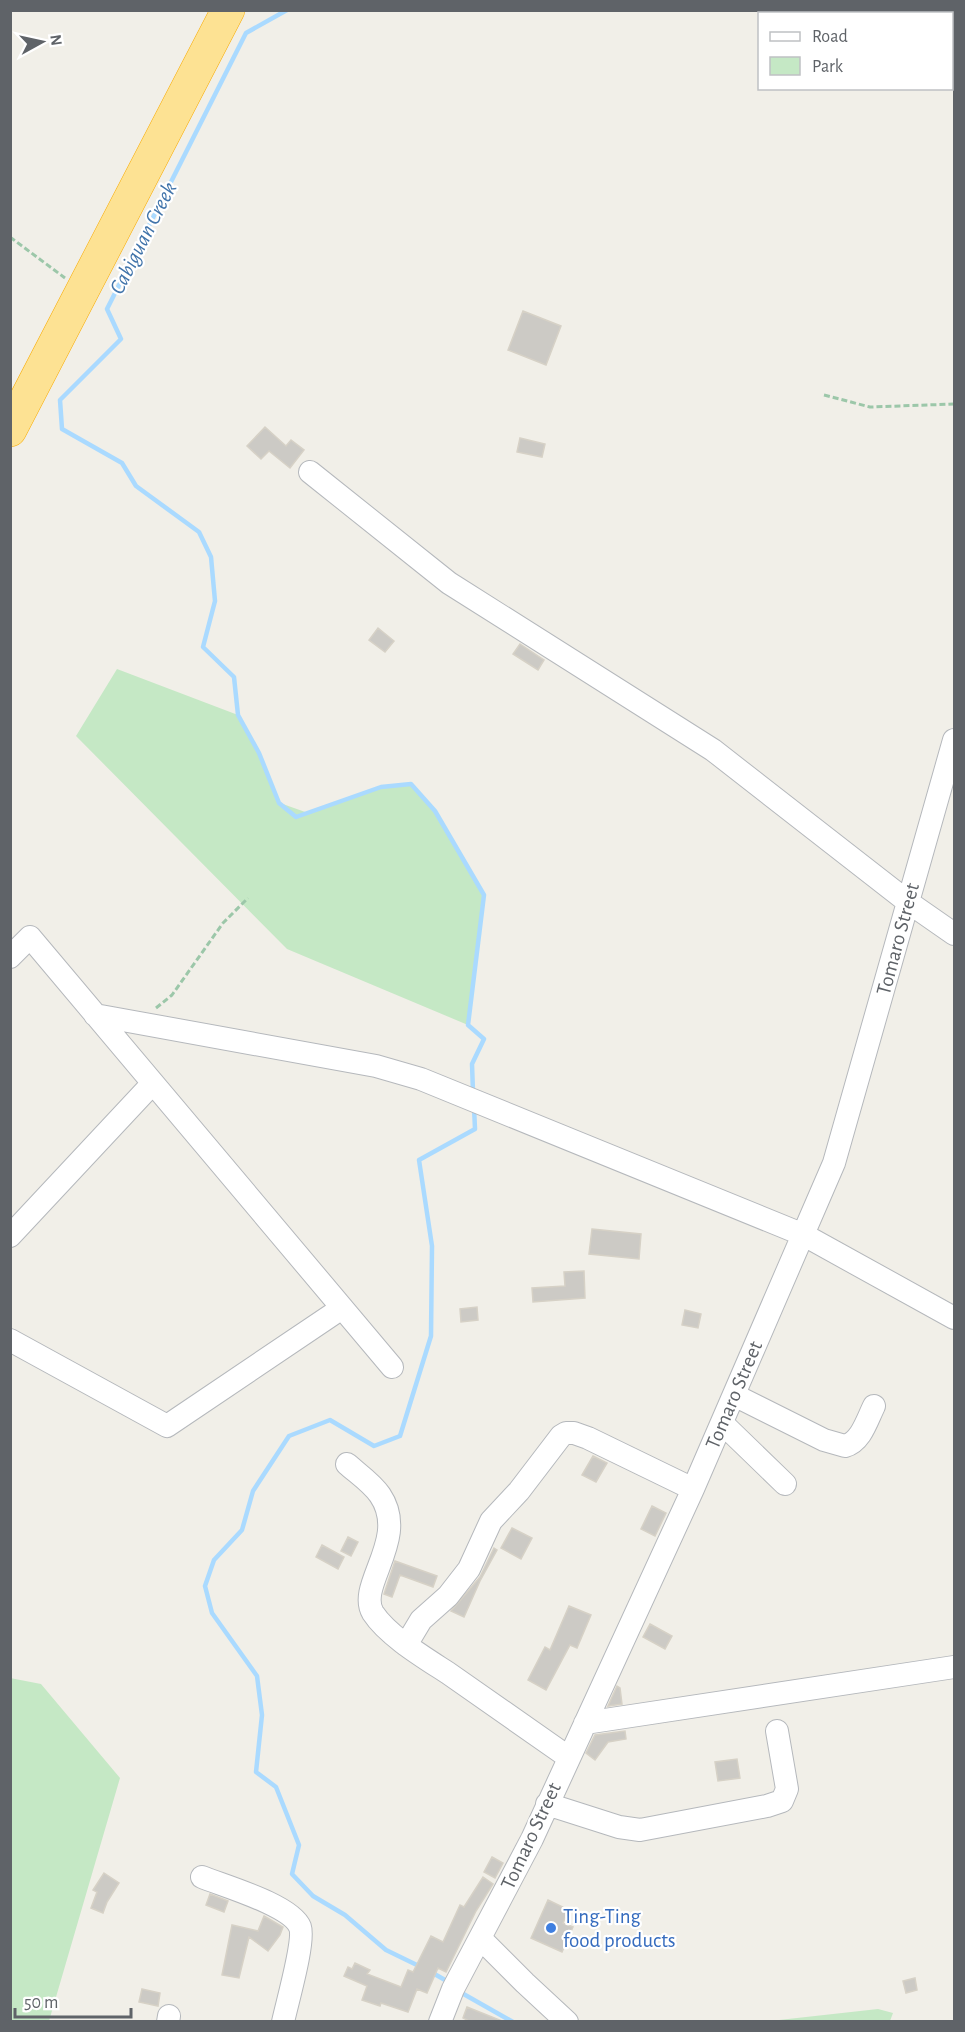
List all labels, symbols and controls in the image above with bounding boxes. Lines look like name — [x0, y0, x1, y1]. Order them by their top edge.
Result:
north arrow — [12, 12, 72, 72]
legend — [758, 12, 953, 90]
text: Road — [812, 28, 848, 46]
text: N — [47, 33, 65, 47]
text: Park — [812, 58, 844, 76]
water label: Cabiguan Creek — [105, 178, 181, 298]
street label: Tomaro Street — [873, 880, 923, 997]
street label: Tomaro Street — [702, 1338, 766, 1452]
street label: Tomaro Street — [497, 1779, 565, 1893]
place label: Ting-Ting food products — [563, 1906, 676, 1951]
marker: Ting-Ting food products — [544, 1921, 558, 1935]
scale bar — [15, 1981, 130, 2019]
text: 50 m — [24, 1994, 58, 2012]

